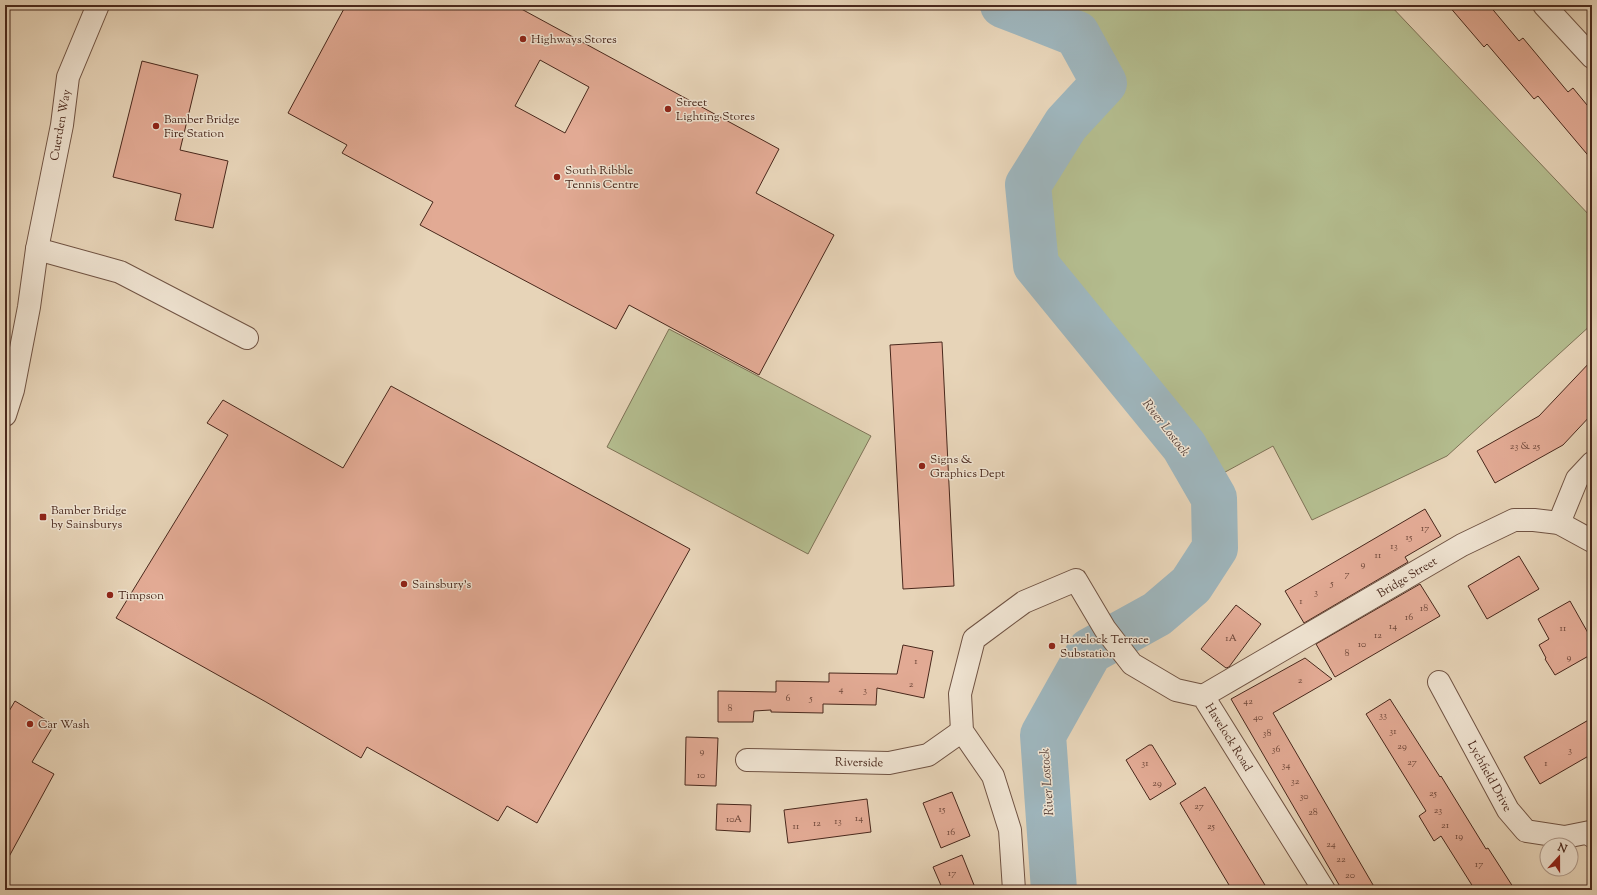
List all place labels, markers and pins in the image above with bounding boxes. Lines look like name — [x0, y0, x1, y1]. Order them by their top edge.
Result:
place label: Highways Stores — [531, 31, 617, 49]
marker: Highways Stores — [518, 34, 528, 44]
place label: Street Lighting Stores — [676, 94, 755, 126]
marker: Street Lighting Stores — [663, 104, 673, 114]
place label: Bamber Bridge Fire Station — [164, 111, 240, 143]
marker: Bamber Bridge Fire Station — [151, 121, 161, 131]
place label: South Ribble Tennis Centre — [565, 162, 639, 194]
marker: South Ribble Tennis Centre — [552, 172, 562, 182]
place label: Signs & Graphics Dept — [930, 451, 1005, 483]
marker: Signs & Graphics Dept — [917, 461, 927, 471]
place label: Bamber Bridge by Sainsburys — [51, 502, 127, 534]
marker: Bamber Bridge by Sainsburys — [38, 512, 48, 522]
place label: Sainsbury's — [412, 576, 472, 594]
marker: Sainsbury's — [399, 579, 409, 589]
place label: Timpson — [118, 587, 164, 605]
marker: Timpson — [105, 590, 115, 600]
place label: Havelock Terrace Substation — [1060, 631, 1149, 663]
marker: Havelock Terrace Substation — [1047, 641, 1057, 651]
place label: Car Wash — [38, 716, 90, 734]
marker: Car Wash — [25, 719, 35, 729]

